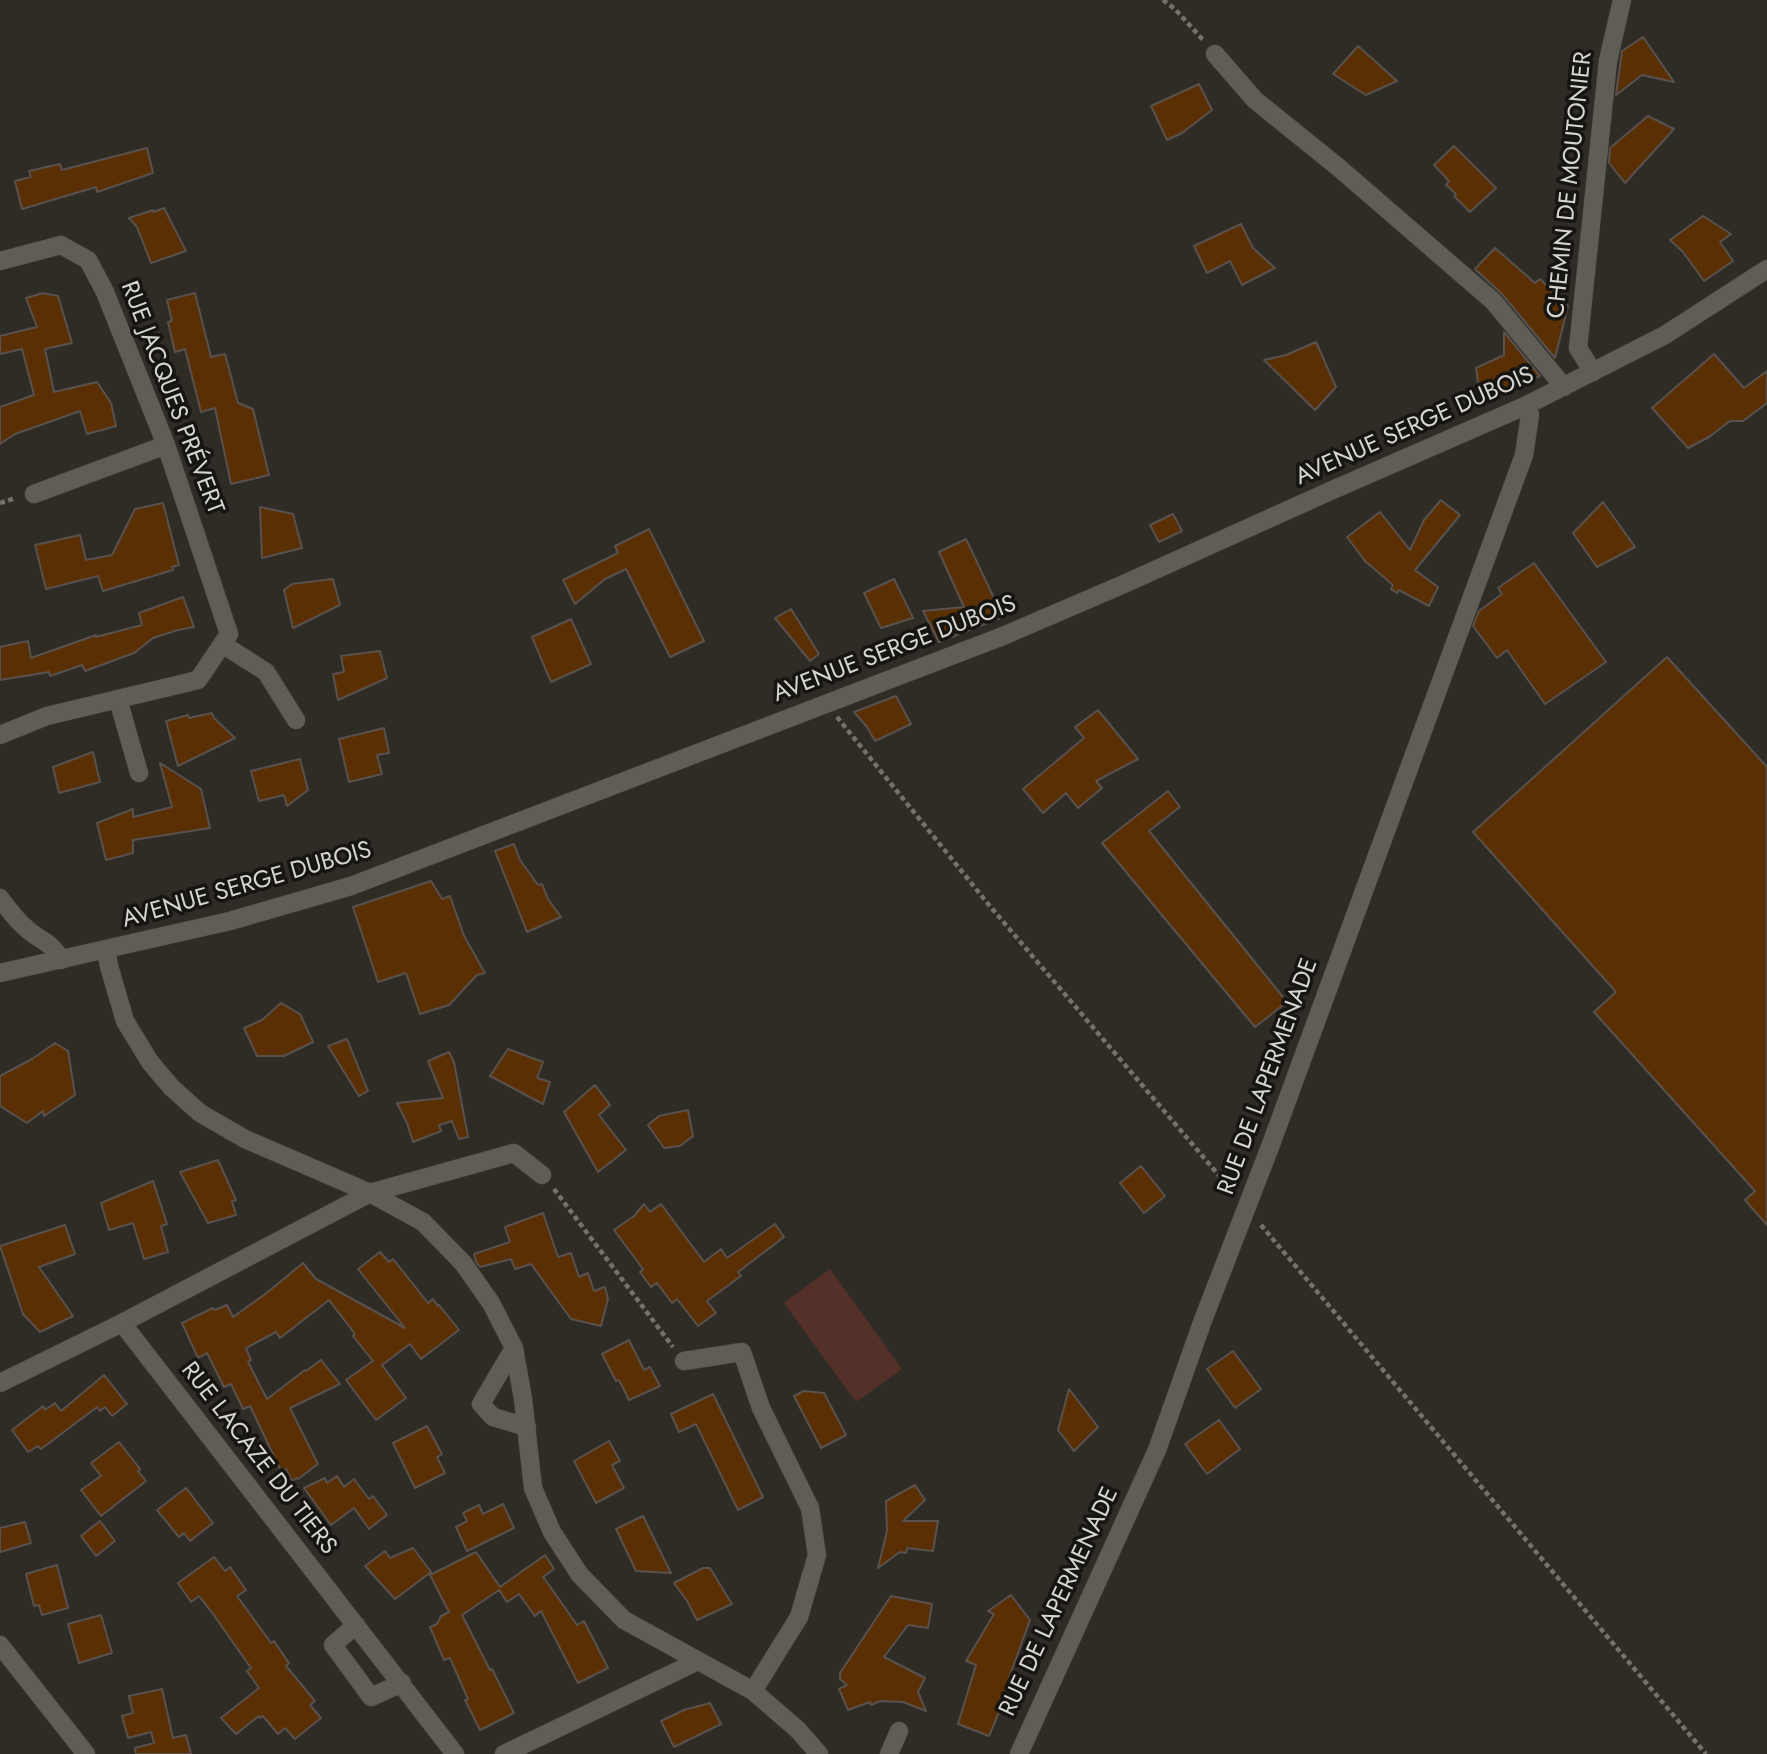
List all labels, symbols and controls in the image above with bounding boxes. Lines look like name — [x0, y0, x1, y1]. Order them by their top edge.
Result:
street label: CHEMIN DE MOUTONIER — [1543, 50, 1599, 320]
street label: RUE JACQUES PRÉVERT — [113, 277, 229, 519]
street label: AVENUE SERGE DUBOIS — [1291, 361, 1539, 493]
street label: AVENUE SERGE DUBOIS — [769, 590, 1021, 710]
street label: AVENUE SERGE DUBOIS — [119, 837, 375, 935]
street label: RUE DE LAPERMENADE — [1213, 955, 1325, 1199]
street label: RUE LACAZE DU TIERS — [174, 1357, 342, 1561]
street label: RUE DE LAPERMENADE — [994, 1483, 1126, 1721]

